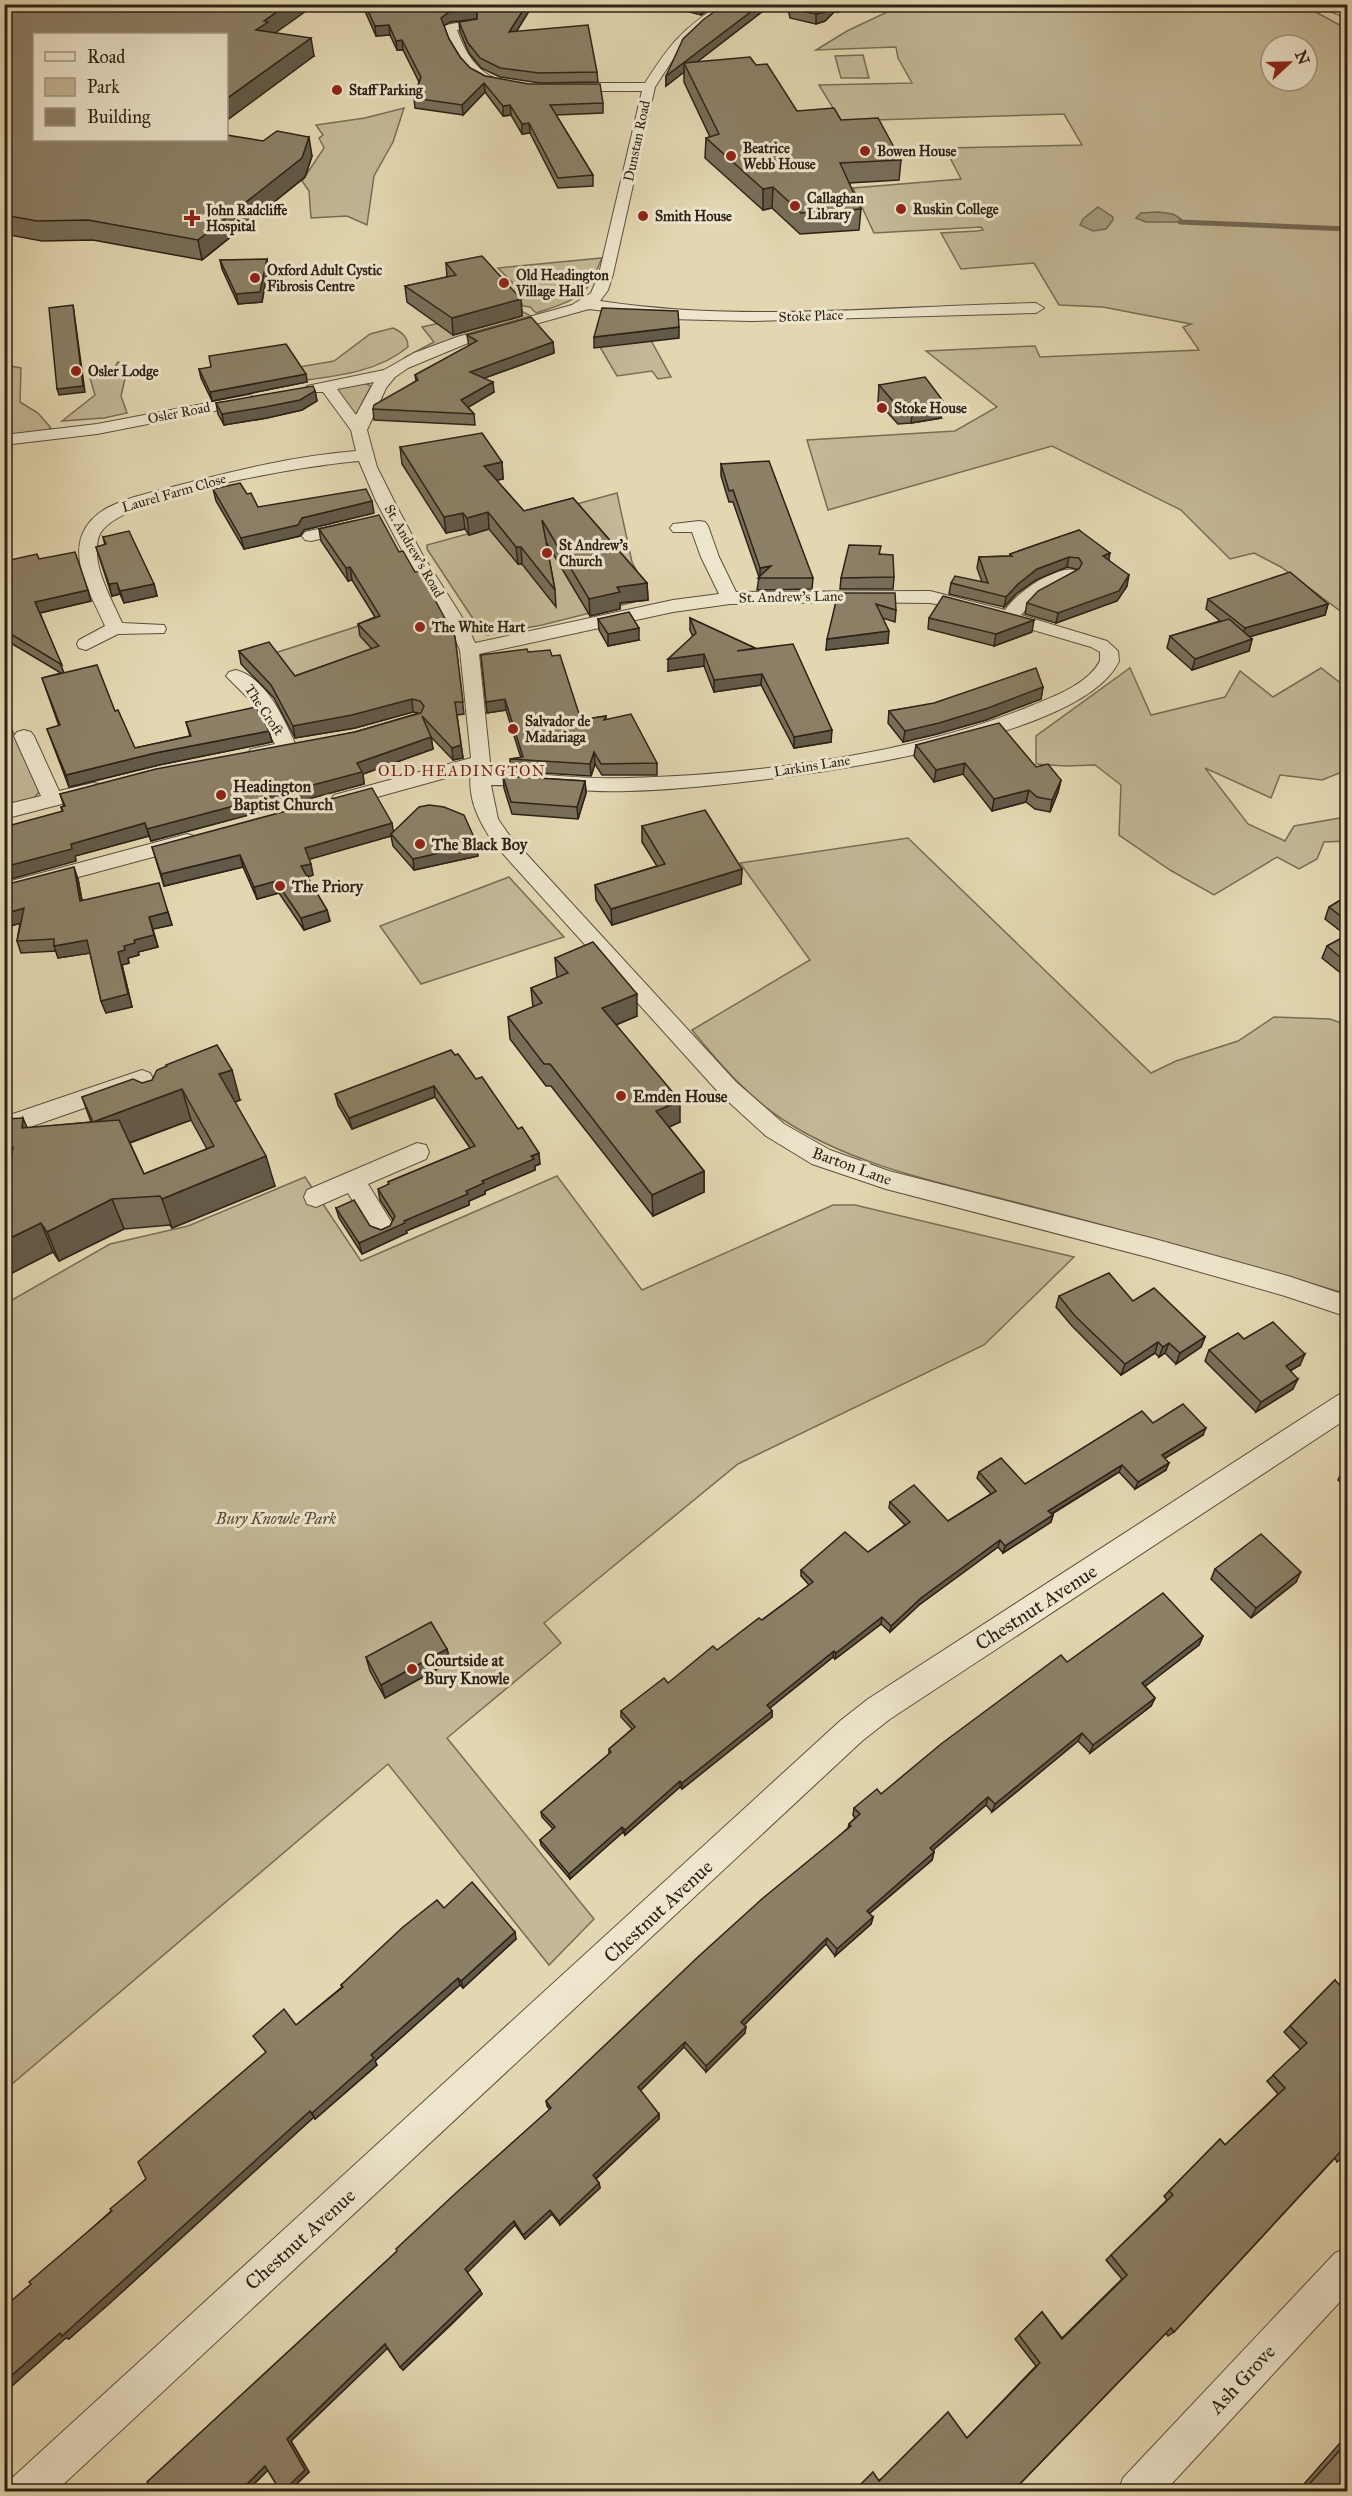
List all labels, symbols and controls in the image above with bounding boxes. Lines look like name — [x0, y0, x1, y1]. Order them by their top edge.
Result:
legend — [33, 33, 228, 141]
north arrow — [1259, 33, 1319, 93]
text: Road — [87, 46, 125, 68]
text: N — [1291, 48, 1314, 68]
text: Park — [87, 76, 120, 98]
place label: Staff Parking — [349, 82, 423, 100]
marker: Staff Parking — [330, 83, 344, 97]
street label: Dunstan Road — [620, 99, 654, 183]
text: Building — [87, 106, 151, 129]
place label: Beatrice Webb House — [743, 140, 816, 173]
place label: Bowen House — [877, 143, 956, 160]
marker: Bowen House — [858, 144, 872, 158]
marker: Beatrice Webb House — [724, 149, 738, 163]
place label: Callaghan Library — [807, 190, 864, 224]
marker: Callaghan Library — [788, 199, 802, 213]
place label: Ruskin College — [913, 201, 999, 219]
place label: John Radcliffe Hospital — [204, 202, 288, 236]
marker: Ruskin College — [894, 202, 908, 216]
place label: Smith House — [655, 208, 732, 225]
marker: John Radcliffe Hospital — [183, 209, 201, 227]
marker: Smith House — [636, 209, 650, 223]
place label: Oxford Adult Cystic Fibrosis Centre — [267, 262, 382, 295]
place label: Old Headington Village Hall — [515, 267, 609, 301]
marker: Oxford Adult Cystic Fibrosis Centre — [248, 271, 262, 285]
marker: Old Headington Village Hall — [497, 276, 511, 290]
street label: Stoke Place — [778, 306, 844, 326]
place label: Osler Lodge — [88, 363, 159, 381]
marker: Osler Lodge — [69, 364, 83, 378]
street label: Osler Road — [146, 399, 212, 427]
place label: Stoke House — [894, 400, 967, 417]
marker: Stoke House — [875, 401, 889, 415]
street label: Laurel Farm Close — [120, 470, 228, 516]
street label: St. Andrew's Road — [380, 501, 448, 601]
place label: St Andrew's Church — [559, 537, 628, 570]
marker: St Andrew's Church — [540, 546, 554, 560]
street label: St. Andrew's Lane — [739, 588, 844, 606]
place label: The White Hart — [431, 619, 525, 636]
marker: The White Hart — [413, 620, 427, 634]
street label: The Croft — [241, 681, 287, 739]
place label: Salvador de Madariaga — [525, 713, 591, 747]
marker: Salvador de Madariaga — [506, 722, 520, 736]
street label: Larkins Lane — [773, 752, 852, 780]
district label: OLD HEADINGTON — [378, 762, 546, 780]
place label: Headington Baptist Church — [233, 777, 333, 815]
marker: Headington Baptist Church — [214, 788, 228, 802]
place label: The Black Boy — [431, 835, 529, 855]
marker: The Black Boy — [413, 837, 427, 851]
place label: The Priory — [291, 877, 364, 897]
marker: The Priory — [273, 879, 287, 893]
place label: Emden House — [633, 1087, 728, 1106]
marker: Emden House — [614, 1089, 628, 1103]
street label: Barton Lane — [810, 1143, 895, 1189]
park label: Bury Knowle Park — [215, 1509, 336, 1528]
street label: Chestnut Avenue — [971, 1559, 1101, 1655]
place label: Courtside at Bury Knowle — [424, 1651, 510, 1689]
marker: Courtside at Bury Knowle — [405, 1662, 419, 1676]
street label: Chestnut Avenue — [599, 1854, 717, 1968]
street label: Chestnut Avenue — [240, 2183, 360, 2295]
street label: Ash Grove — [1203, 2339, 1280, 2419]

